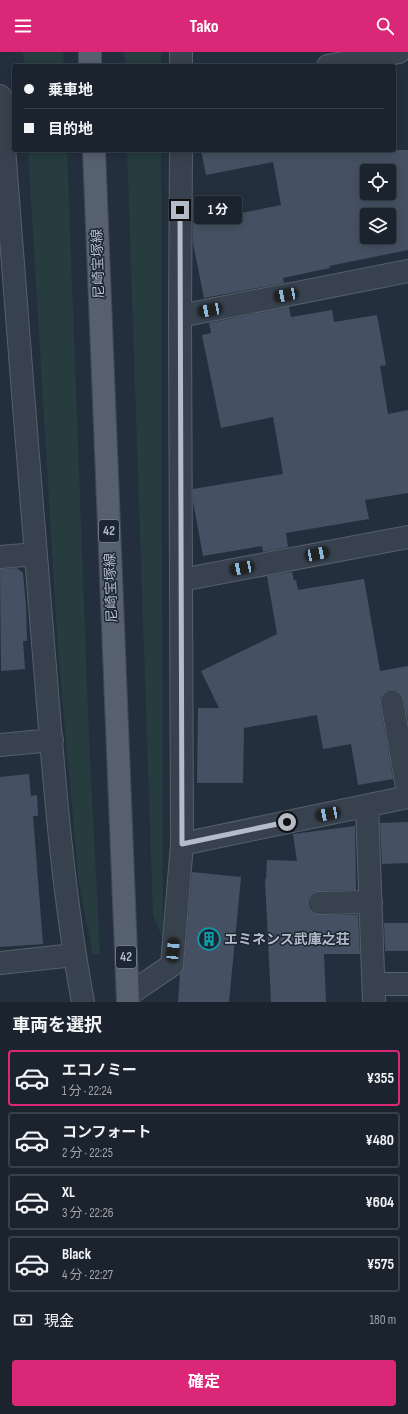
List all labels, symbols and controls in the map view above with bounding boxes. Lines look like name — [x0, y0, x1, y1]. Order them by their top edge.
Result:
icon: menu — [12, 15, 34, 37]
icon: search — [374, 15, 396, 37]
text: Tako — [189, 16, 219, 37]
text: 乗車地 — [48, 81, 93, 100]
text: 目的地 — [48, 120, 93, 139]
map controls — [360, 164, 396, 244]
button: locate — [360, 164, 396, 200]
callout: 1 分 — [194, 196, 242, 224]
route end — [171, 201, 189, 219]
text: 1 分 — [208, 202, 228, 218]
button: layers — [360, 208, 396, 244]
street label: 尼崎宝塚線 — [88, 229, 108, 299]
car — [273, 287, 299, 303]
car — [197, 302, 223, 318]
road number: 42 — [99, 520, 119, 542]
car — [304, 546, 330, 562]
street label: 尼崎宝塚線 — [101, 553, 121, 623]
car — [229, 560, 255, 576]
car — [315, 806, 341, 822]
route start — [278, 813, 296, 831]
building icon: エミネンス武庫之荘 — [196, 926, 222, 952]
place label: エミネンス武庫之荘 — [224, 931, 350, 948]
car — [166, 938, 180, 962]
road number: 42 — [116, 946, 136, 968]
text: 車両を選択 — [12, 1015, 102, 1036]
icon: car — [14, 1060, 50, 1096]
text: エコノミー — [62, 1061, 137, 1080]
text: ¥355 — [366, 1069, 394, 1088]
text: 1 分 · 22:24 — [62, 1083, 112, 1099]
icon: car — [14, 1122, 50, 1158]
text: コンフォート — [62, 1123, 152, 1142]
text: ¥480 — [365, 1131, 394, 1150]
text: 2 分 · 22:25 — [62, 1145, 113, 1161]
text: XL — [62, 1183, 75, 1202]
icon: car — [14, 1184, 50, 1220]
text: ¥604 — [365, 1193, 394, 1212]
text: 3 分 · 22:26 — [62, 1205, 113, 1221]
text: Black — [62, 1245, 91, 1264]
icon: car — [14, 1246, 50, 1282]
text: ¥575 — [367, 1255, 394, 1274]
text: 4 分 · 22:27 — [62, 1267, 113, 1283]
icon: cash — [12, 1309, 34, 1331]
text: 現金 — [44, 1312, 74, 1331]
text: 180 m — [370, 1312, 396, 1328]
button: 確定 — [12, 1360, 396, 1406]

